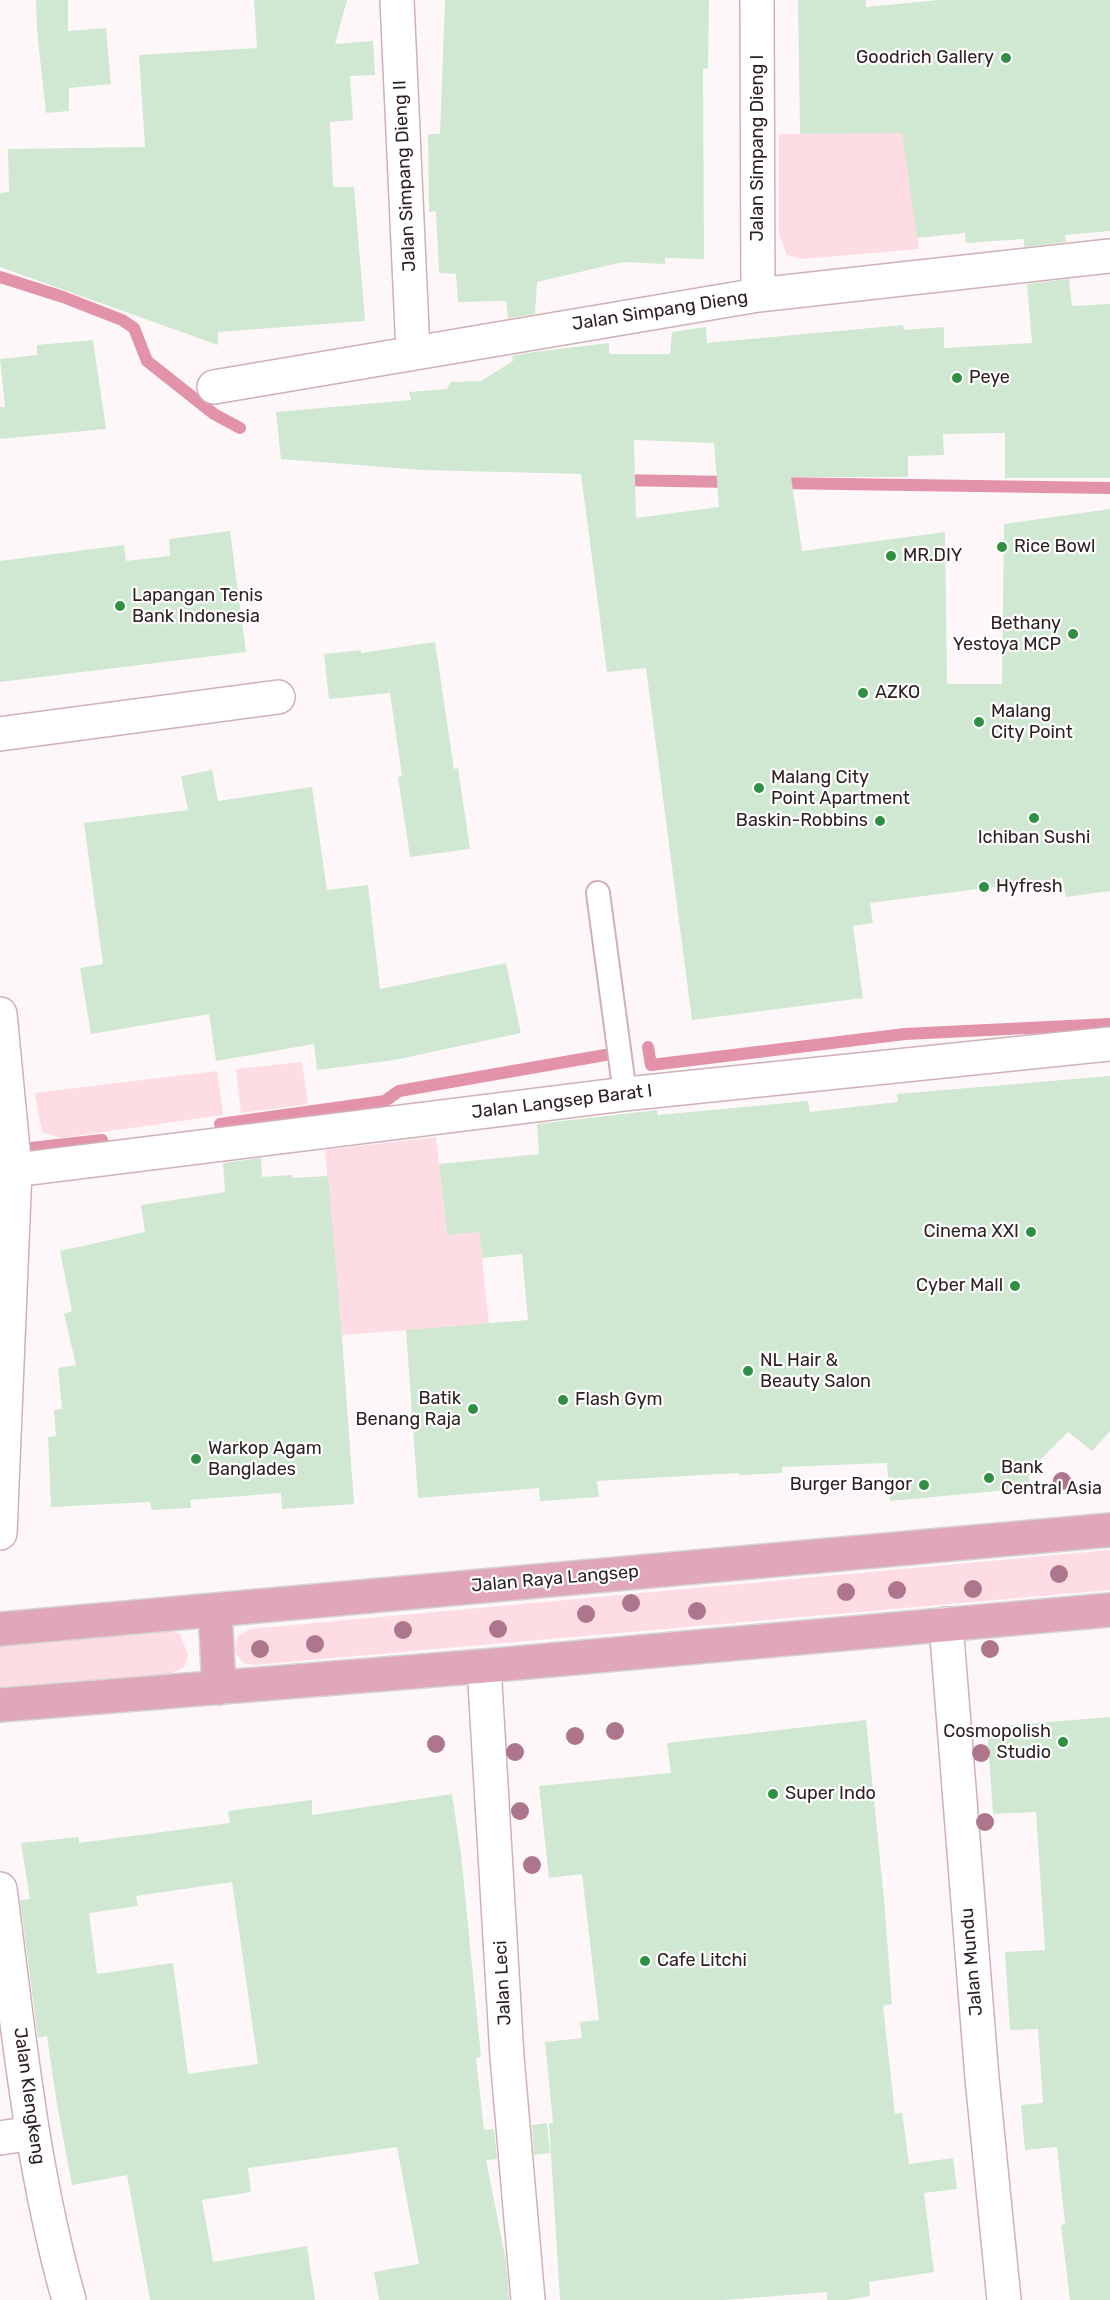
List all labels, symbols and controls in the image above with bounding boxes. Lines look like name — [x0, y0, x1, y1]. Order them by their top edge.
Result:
place label: Goodrich Gallery — [856, 47, 994, 69]
marker: Goodrich Gallery — [999, 51, 1013, 65]
street label: Jalan Simpang Dieng I — [747, 54, 769, 242]
street label: Jalan Simpang Dieng II — [389, 80, 421, 272]
street label: Jalan Simpang Dieng — [571, 286, 749, 336]
place label: Peye — [969, 367, 1010, 389]
marker: Peye — [950, 371, 964, 385]
place label: Rice Bowl — [1014, 536, 1095, 558]
marker: Rice Bowl — [995, 540, 1009, 554]
place label: MR.DIY — [903, 545, 962, 567]
marker: MR.DIY — [884, 549, 898, 563]
place label: Lapangan Tenis Bank Indonesia — [132, 585, 263, 628]
marker: Lapangan Tenis Bank Indonesia — [113, 599, 127, 613]
place label: Bethany Yestoya MCP — [953, 613, 1061, 656]
marker: Bethany Yestoya MCP — [1066, 627, 1080, 641]
place label: AZKO — [875, 682, 920, 704]
marker: AZKO — [856, 686, 870, 700]
place label: Malang City Point — [991, 701, 1073, 744]
marker: Malang City Point — [972, 715, 986, 729]
place label: Malang City Point Apartment — [771, 767, 910, 810]
marker: Malang City Point Apartment — [752, 781, 766, 795]
place label: Baskin-Robbins — [736, 810, 868, 832]
marker: Ichiban Sushi — [1027, 811, 1041, 825]
marker: Baskin-Robbins — [873, 814, 887, 828]
place label: Ichiban Sushi — [978, 827, 1090, 849]
place label: Hyfresh — [996, 876, 1063, 898]
marker: Hyfresh — [977, 880, 991, 894]
street label: Jalan Langsep Barat I — [470, 1080, 654, 1124]
place label: Cinema XXI — [924, 1221, 1019, 1243]
marker: Cinema XXI — [1024, 1225, 1038, 1239]
place label: Cyber Mall — [916, 1275, 1003, 1297]
marker: Cyber Mall — [1008, 1279, 1022, 1293]
place label: NL Hair & Beauty Salon — [760, 1350, 871, 1392]
marker: NL Hair & Beauty Salon — [741, 1364, 755, 1378]
place label: Batik Benang Raja — [356, 1388, 461, 1430]
place label: Flash Gym — [575, 1389, 663, 1411]
marker: Flash Gym — [556, 1393, 570, 1407]
marker: Batik Benang Raja — [466, 1402, 480, 1416]
place label: Warkop Agam Banglades — [208, 1438, 322, 1480]
marker: Warkop Agam Banglades — [189, 1452, 203, 1466]
place label: Bank Central Asia — [1001, 1457, 1102, 1500]
marker: Bank Central Asia — [982, 1471, 996, 1485]
place label: Burger Bangor — [790, 1474, 912, 1496]
marker: Burger Bangor — [917, 1478, 931, 1492]
street label: Jalan Raya Langsep — [470, 1561, 640, 1597]
place label: Cosmopolish Studio — [943, 1721, 1051, 1764]
marker: Cosmopolish Studio — [1056, 1735, 1070, 1749]
place label: Super Indo — [785, 1783, 876, 1805]
marker: Super Indo — [766, 1787, 780, 1801]
street label: Jalan Mundu — [957, 1907, 987, 2017]
street label: Jalan Leci — [490, 1940, 516, 2026]
place label: Cafe Litchi — [657, 1950, 747, 1972]
marker: Cafe Litchi — [638, 1954, 652, 1968]
street label: Jalan Klengkeng — [9, 2026, 49, 2166]

